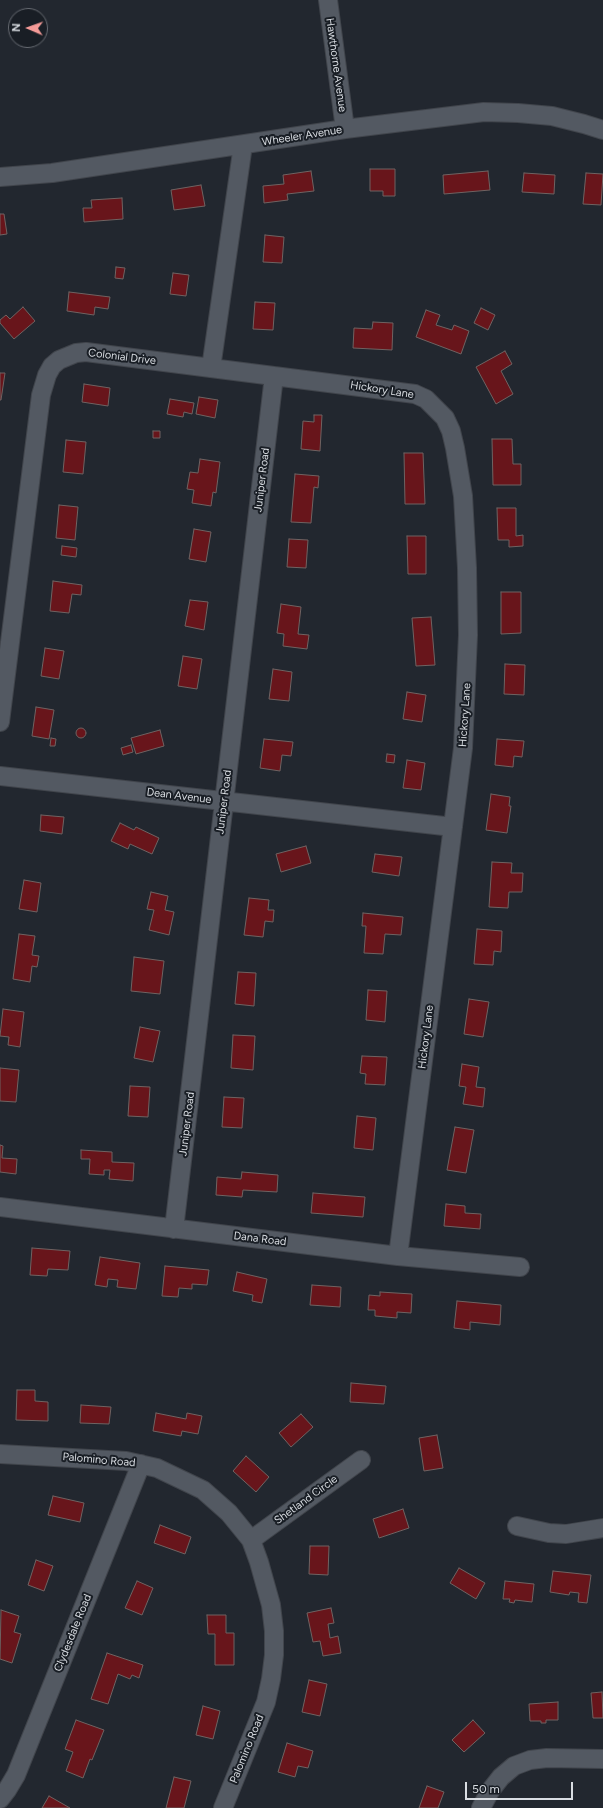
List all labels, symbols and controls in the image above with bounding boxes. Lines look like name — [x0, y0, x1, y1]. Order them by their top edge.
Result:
north arrow — [8, 8, 48, 48]
street label: Hawthorne Avenue — [323, 17, 349, 113]
text: N — [10, 23, 23, 32]
street label: Wheeler Avenue — [261, 123, 343, 149]
street label: Colonial Drive — [87, 346, 157, 368]
street label: Hickory Lane — [349, 378, 415, 402]
street label: Juniper Road — [252, 447, 272, 513]
street label: Hickory Lane — [456, 683, 474, 747]
street label: Juniper Road — [214, 769, 234, 835]
street label: Dean Avenue — [146, 785, 212, 807]
street label: Hickory Lane — [416, 1004, 436, 1070]
street label: Juniper Road — [177, 1091, 197, 1157]
street label: Dana Road — [233, 1229, 287, 1249]
street label: Palomino Road — [62, 1450, 136, 1470]
street label: Shetland Circle — [272, 1473, 340, 1527]
street label: Clydesdale Road — [52, 1592, 94, 1674]
street label: Palomino Road — [227, 1713, 267, 1785]
scale bar — [467, 1774, 575, 1800]
text: 50 m — [472, 1782, 500, 1796]

